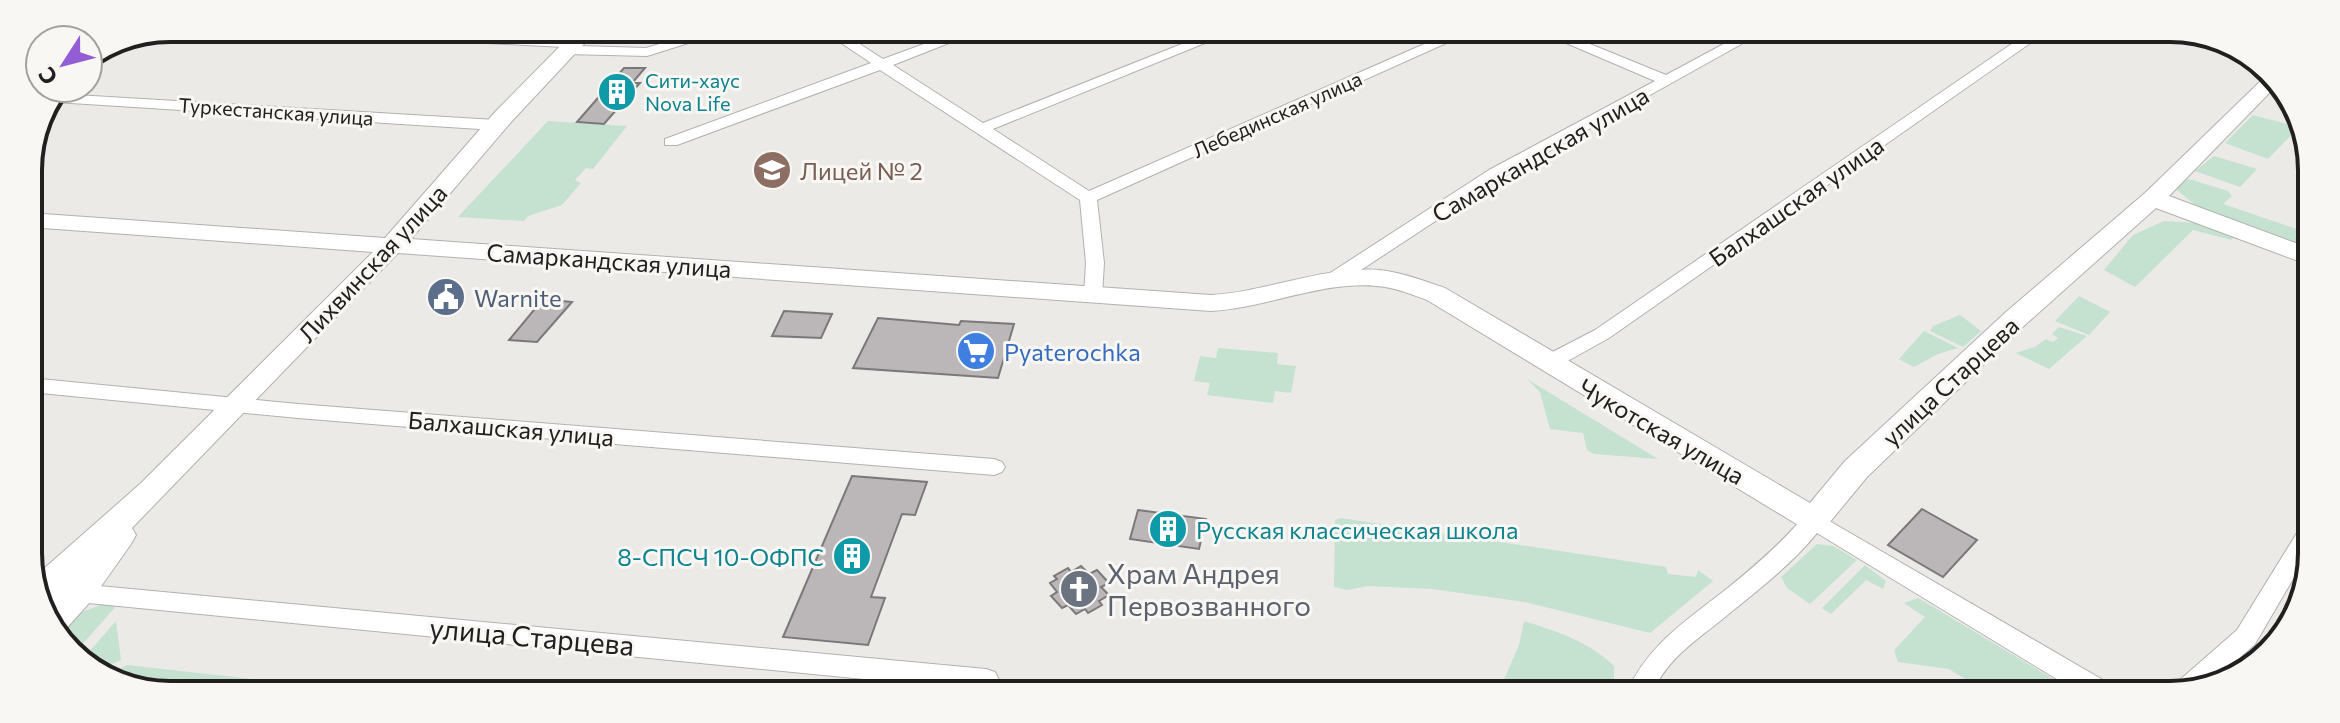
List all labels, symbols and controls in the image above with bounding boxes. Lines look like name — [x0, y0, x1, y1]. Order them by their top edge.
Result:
north arrow — [24, 24, 104, 104]
text: С — [32, 62, 63, 90]
street label: Лебединская улица — [1189, 66, 1365, 162]
place label: Сити-хаус Nova Life — [645, 68, 740, 115]
building icon: Сити-хаус Nova Life — [596, 71, 638, 113]
street label: Самаркандская улица — [1426, 80, 1654, 228]
street label: Туркестанская улица — [178, 92, 374, 130]
street label: Балхашская улица — [1703, 130, 1889, 272]
school or university icon: Лицей № 2 — [751, 149, 793, 191]
place label: Лицей № 2 — [800, 156, 923, 185]
street label: Лихвинская улица — [292, 178, 452, 348]
street label: Самаркандская улица — [486, 237, 732, 283]
public building icon: Warnite — [425, 276, 467, 318]
place label: Warnite — [474, 283, 562, 312]
street label: улица Старцева — [1876, 310, 2024, 452]
supermarket icon: Pyaterochka — [955, 330, 997, 372]
place label: Pyaterochka — [1004, 337, 1141, 366]
street label: Чукотская улица — [1574, 372, 1750, 490]
street label: Балхашская улица — [407, 405, 615, 451]
building icon: Русская классическая школа — [1147, 508, 1189, 550]
place label: Русская классическая школа — [1196, 515, 1518, 544]
building icon: 8-СПСЧ 10-ОФПС — [831, 535, 873, 577]
place label: 8-СПСЧ 10-ОФПС — [617, 542, 824, 571]
place label: Храм Андрея Первозванного — [1107, 556, 1311, 622]
church icon: Храм Андрея Первозванного — [1058, 568, 1100, 610]
street label: улица Старцева — [428, 610, 636, 662]

